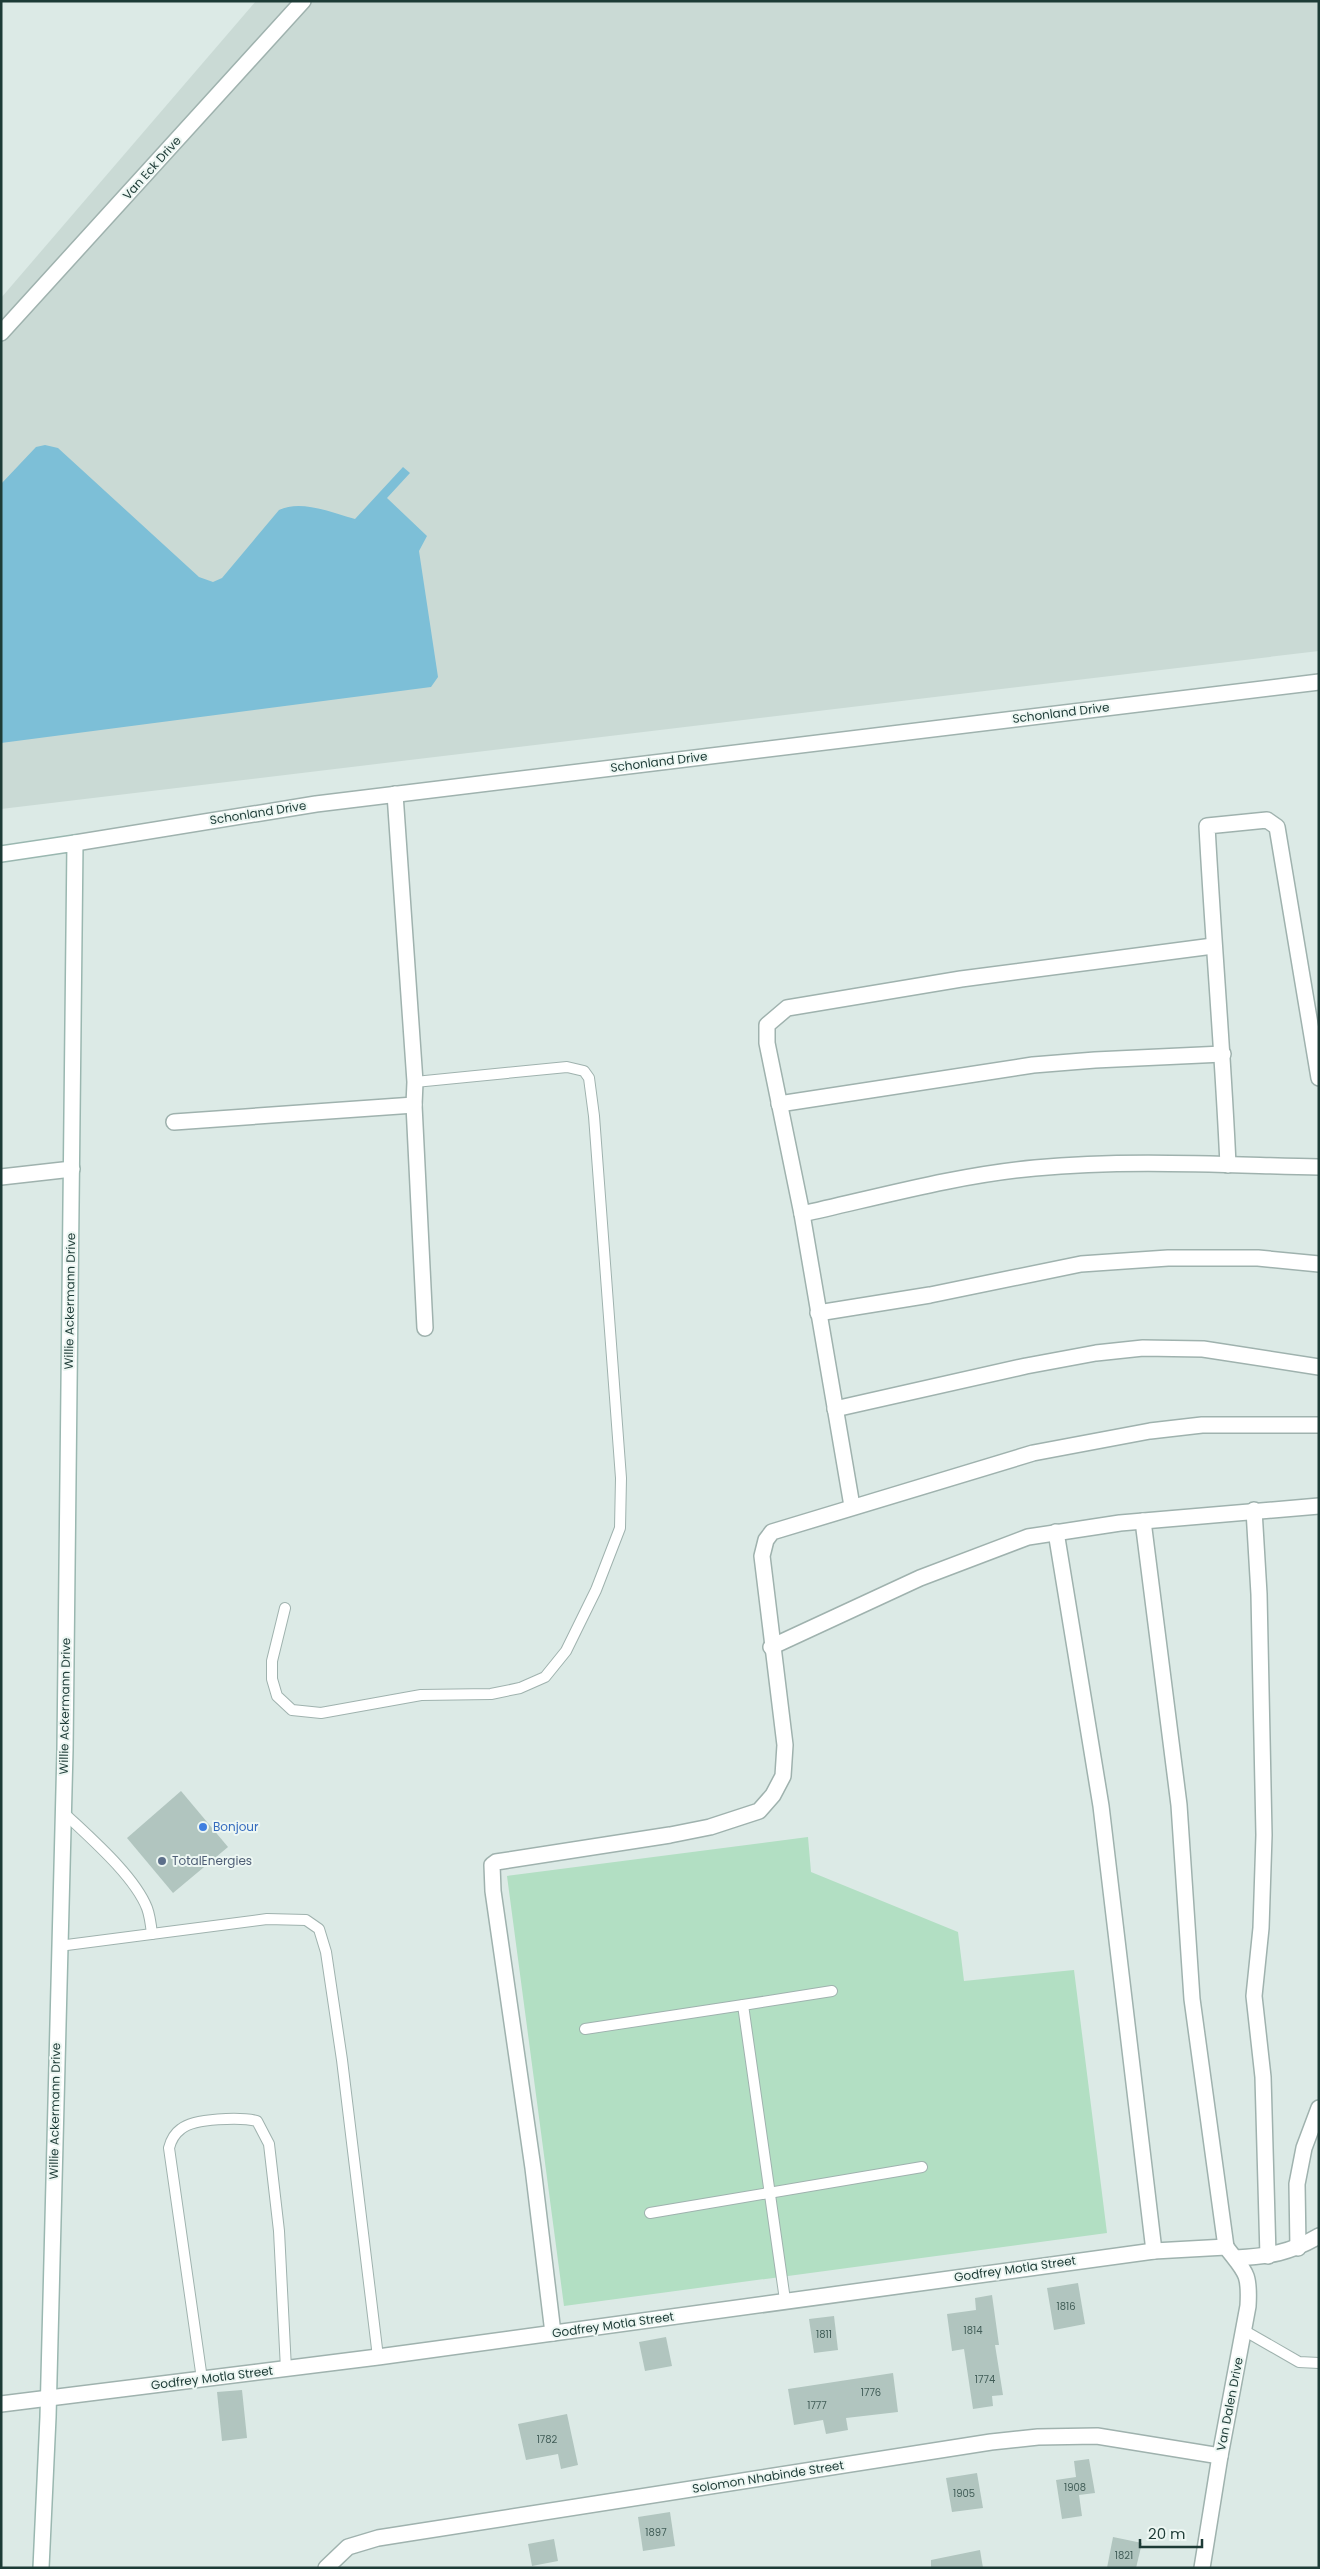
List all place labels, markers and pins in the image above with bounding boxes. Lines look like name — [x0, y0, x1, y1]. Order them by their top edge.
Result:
place label: Bonjour — [213, 1818, 259, 1835]
marker: Bonjour — [197, 1821, 209, 1833]
place label: TotalEnergies — [172, 1852, 252, 1869]
marker: TotalEnergies — [156, 1855, 168, 1867]

